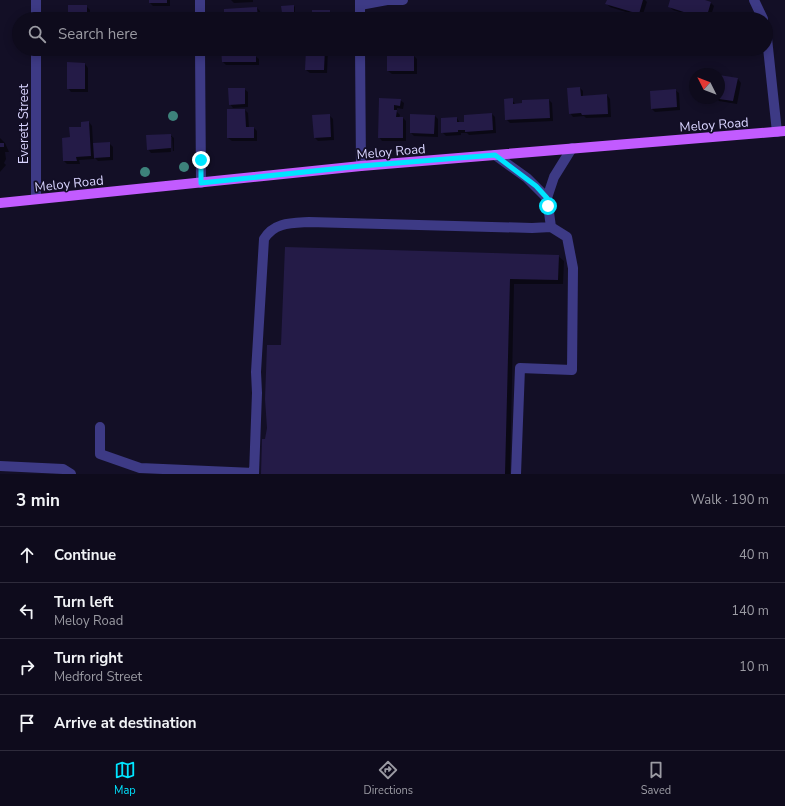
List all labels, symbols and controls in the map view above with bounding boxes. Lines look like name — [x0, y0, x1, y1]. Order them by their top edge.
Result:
search box — [12, 12, 773, 56]
icon: search — [26, 23, 48, 45]
text: Search here — [58, 24, 138, 44]
north arrow — [689, 68, 725, 104]
street label: Everett Street — [15, 83, 33, 164]
street label: Meloy Road — [679, 114, 749, 136]
street label: Meloy Road — [356, 140, 426, 164]
route end — [192, 151, 210, 169]
street label: Meloy Road — [34, 171, 104, 197]
route start — [539, 197, 557, 215]
text: 3 min — [16, 489, 60, 512]
text: Walk · 190 m — [691, 491, 769, 509]
icon: ahead — [16, 544, 38, 566]
text: Continue — [54, 545, 116, 565]
text: 40 m — [739, 546, 769, 564]
text: Turn left — [54, 592, 113, 612]
icon: left — [16, 600, 38, 622]
text: 140 m — [731, 602, 769, 620]
text: Meloy Road — [54, 612, 123, 630]
text: Turn right — [54, 648, 123, 668]
icon: right — [16, 656, 38, 678]
text: 10 m — [739, 658, 769, 676]
text: Medford Street — [54, 668, 142, 686]
icon: arrive — [16, 712, 38, 734]
text: Arrive at destination — [54, 713, 197, 733]
tab: Map — [114, 759, 136, 798]
tab: Directions — [364, 759, 413, 798]
tab: Saved — [641, 759, 671, 798]

